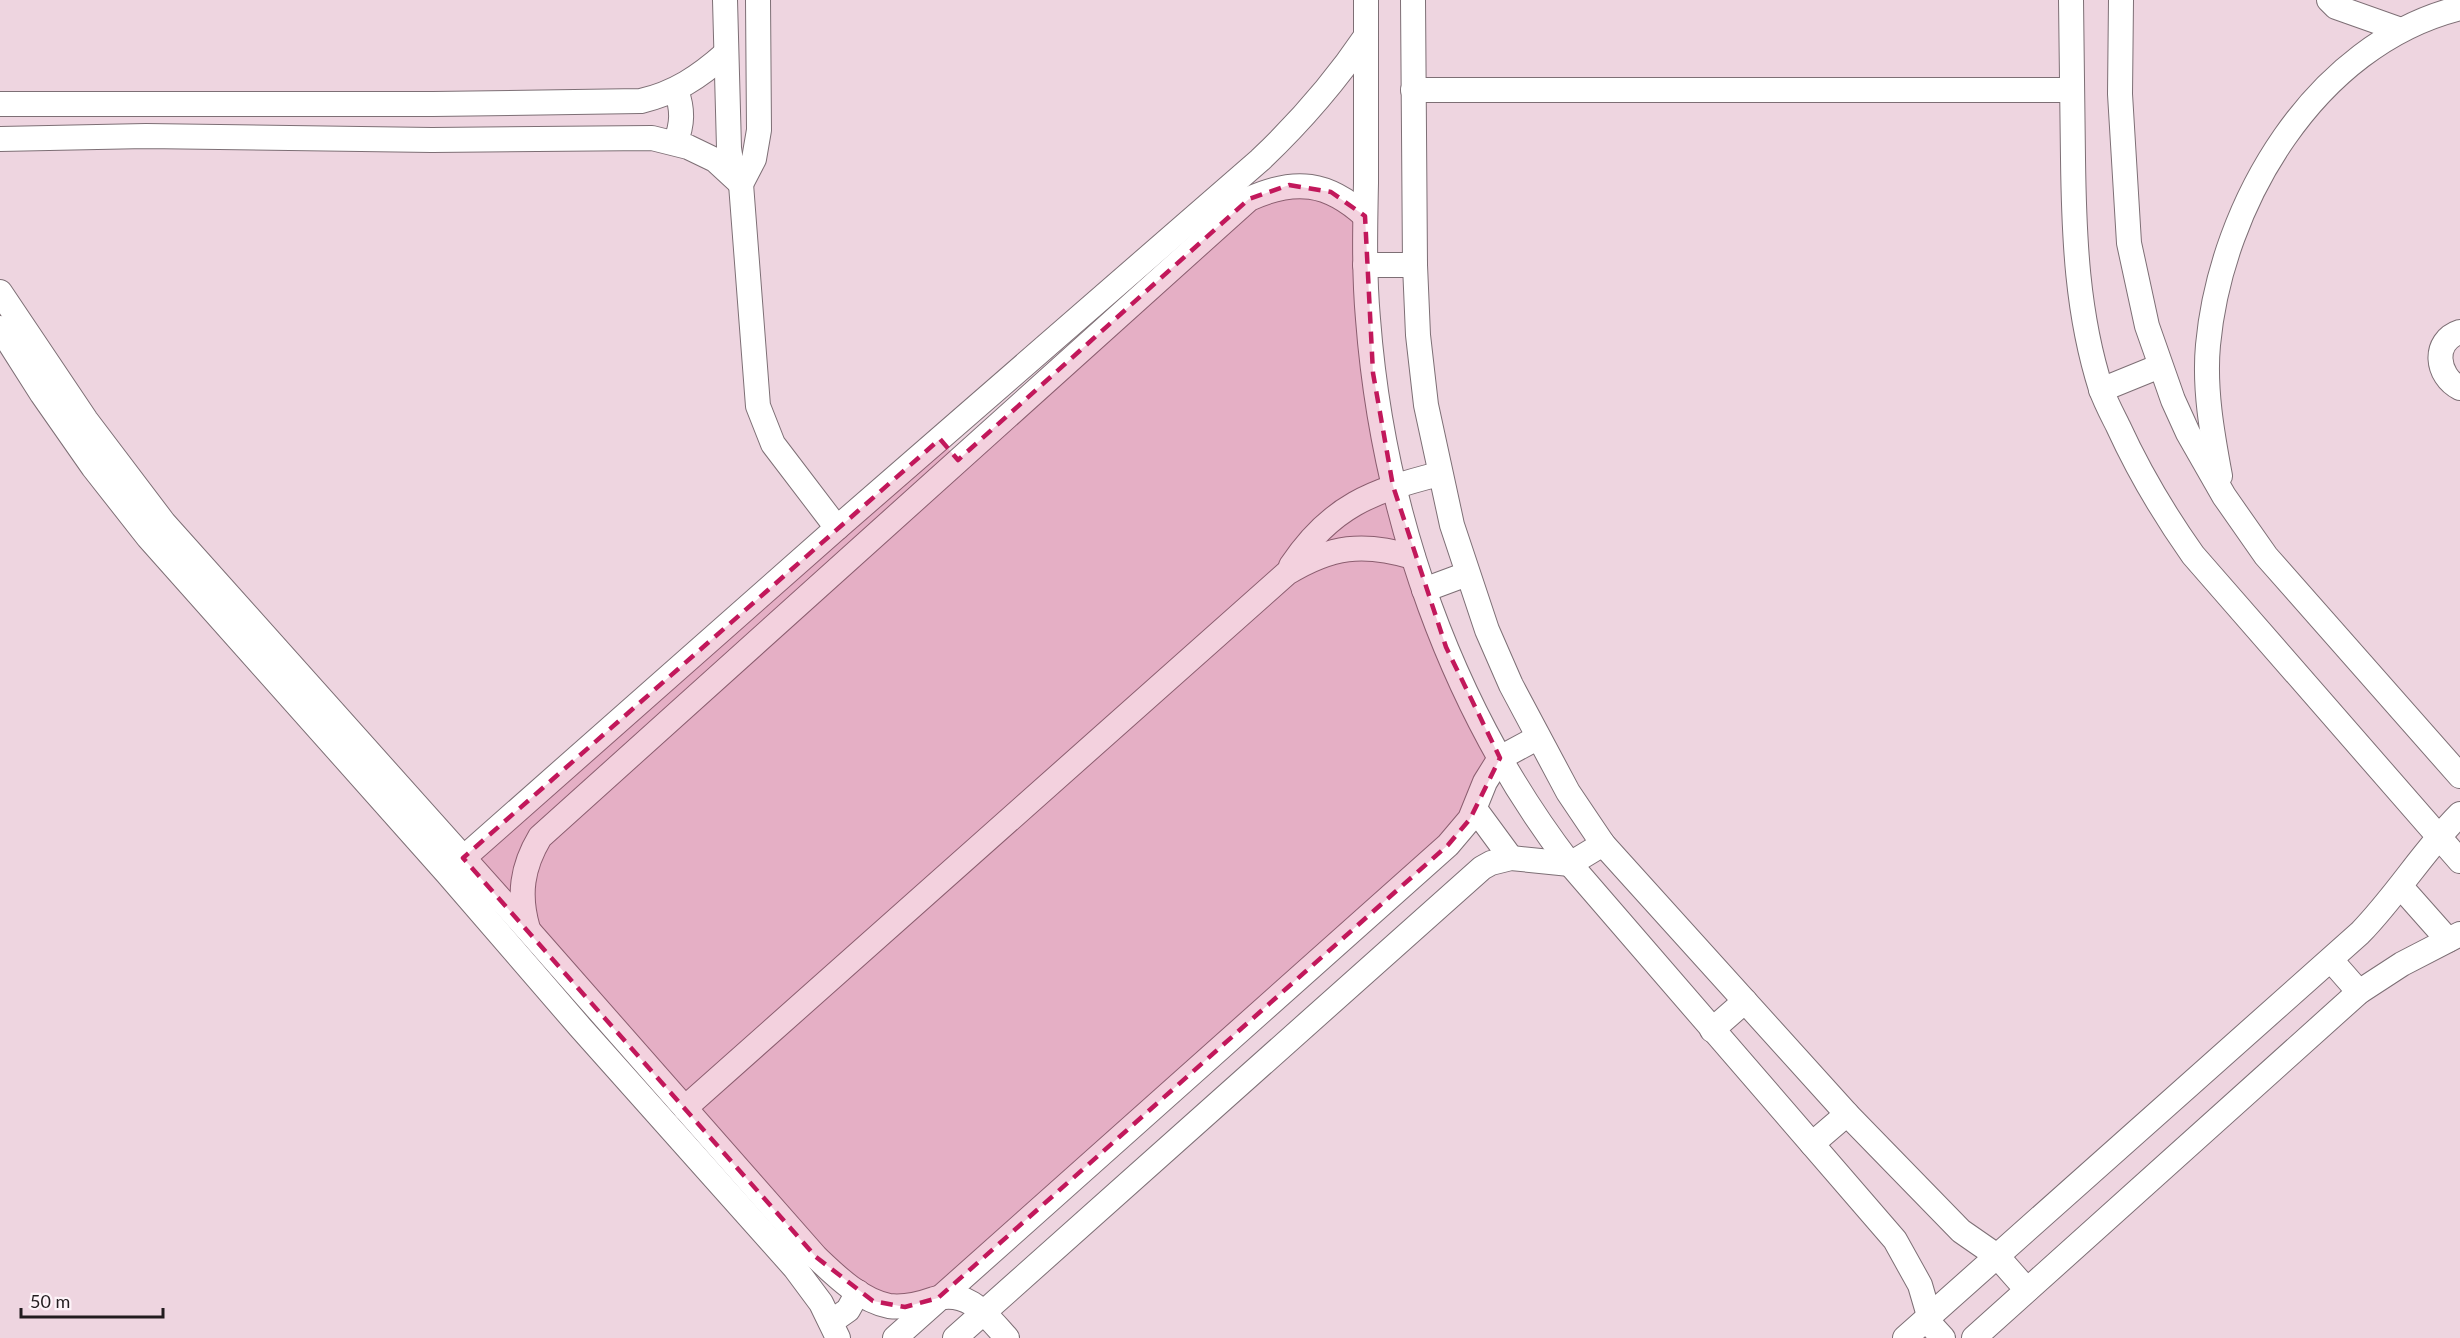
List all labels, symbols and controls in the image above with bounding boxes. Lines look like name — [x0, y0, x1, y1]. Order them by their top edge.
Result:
scale bar — [21, 1281, 164, 1319]
text: 50 m — [30, 1290, 70, 1312]

